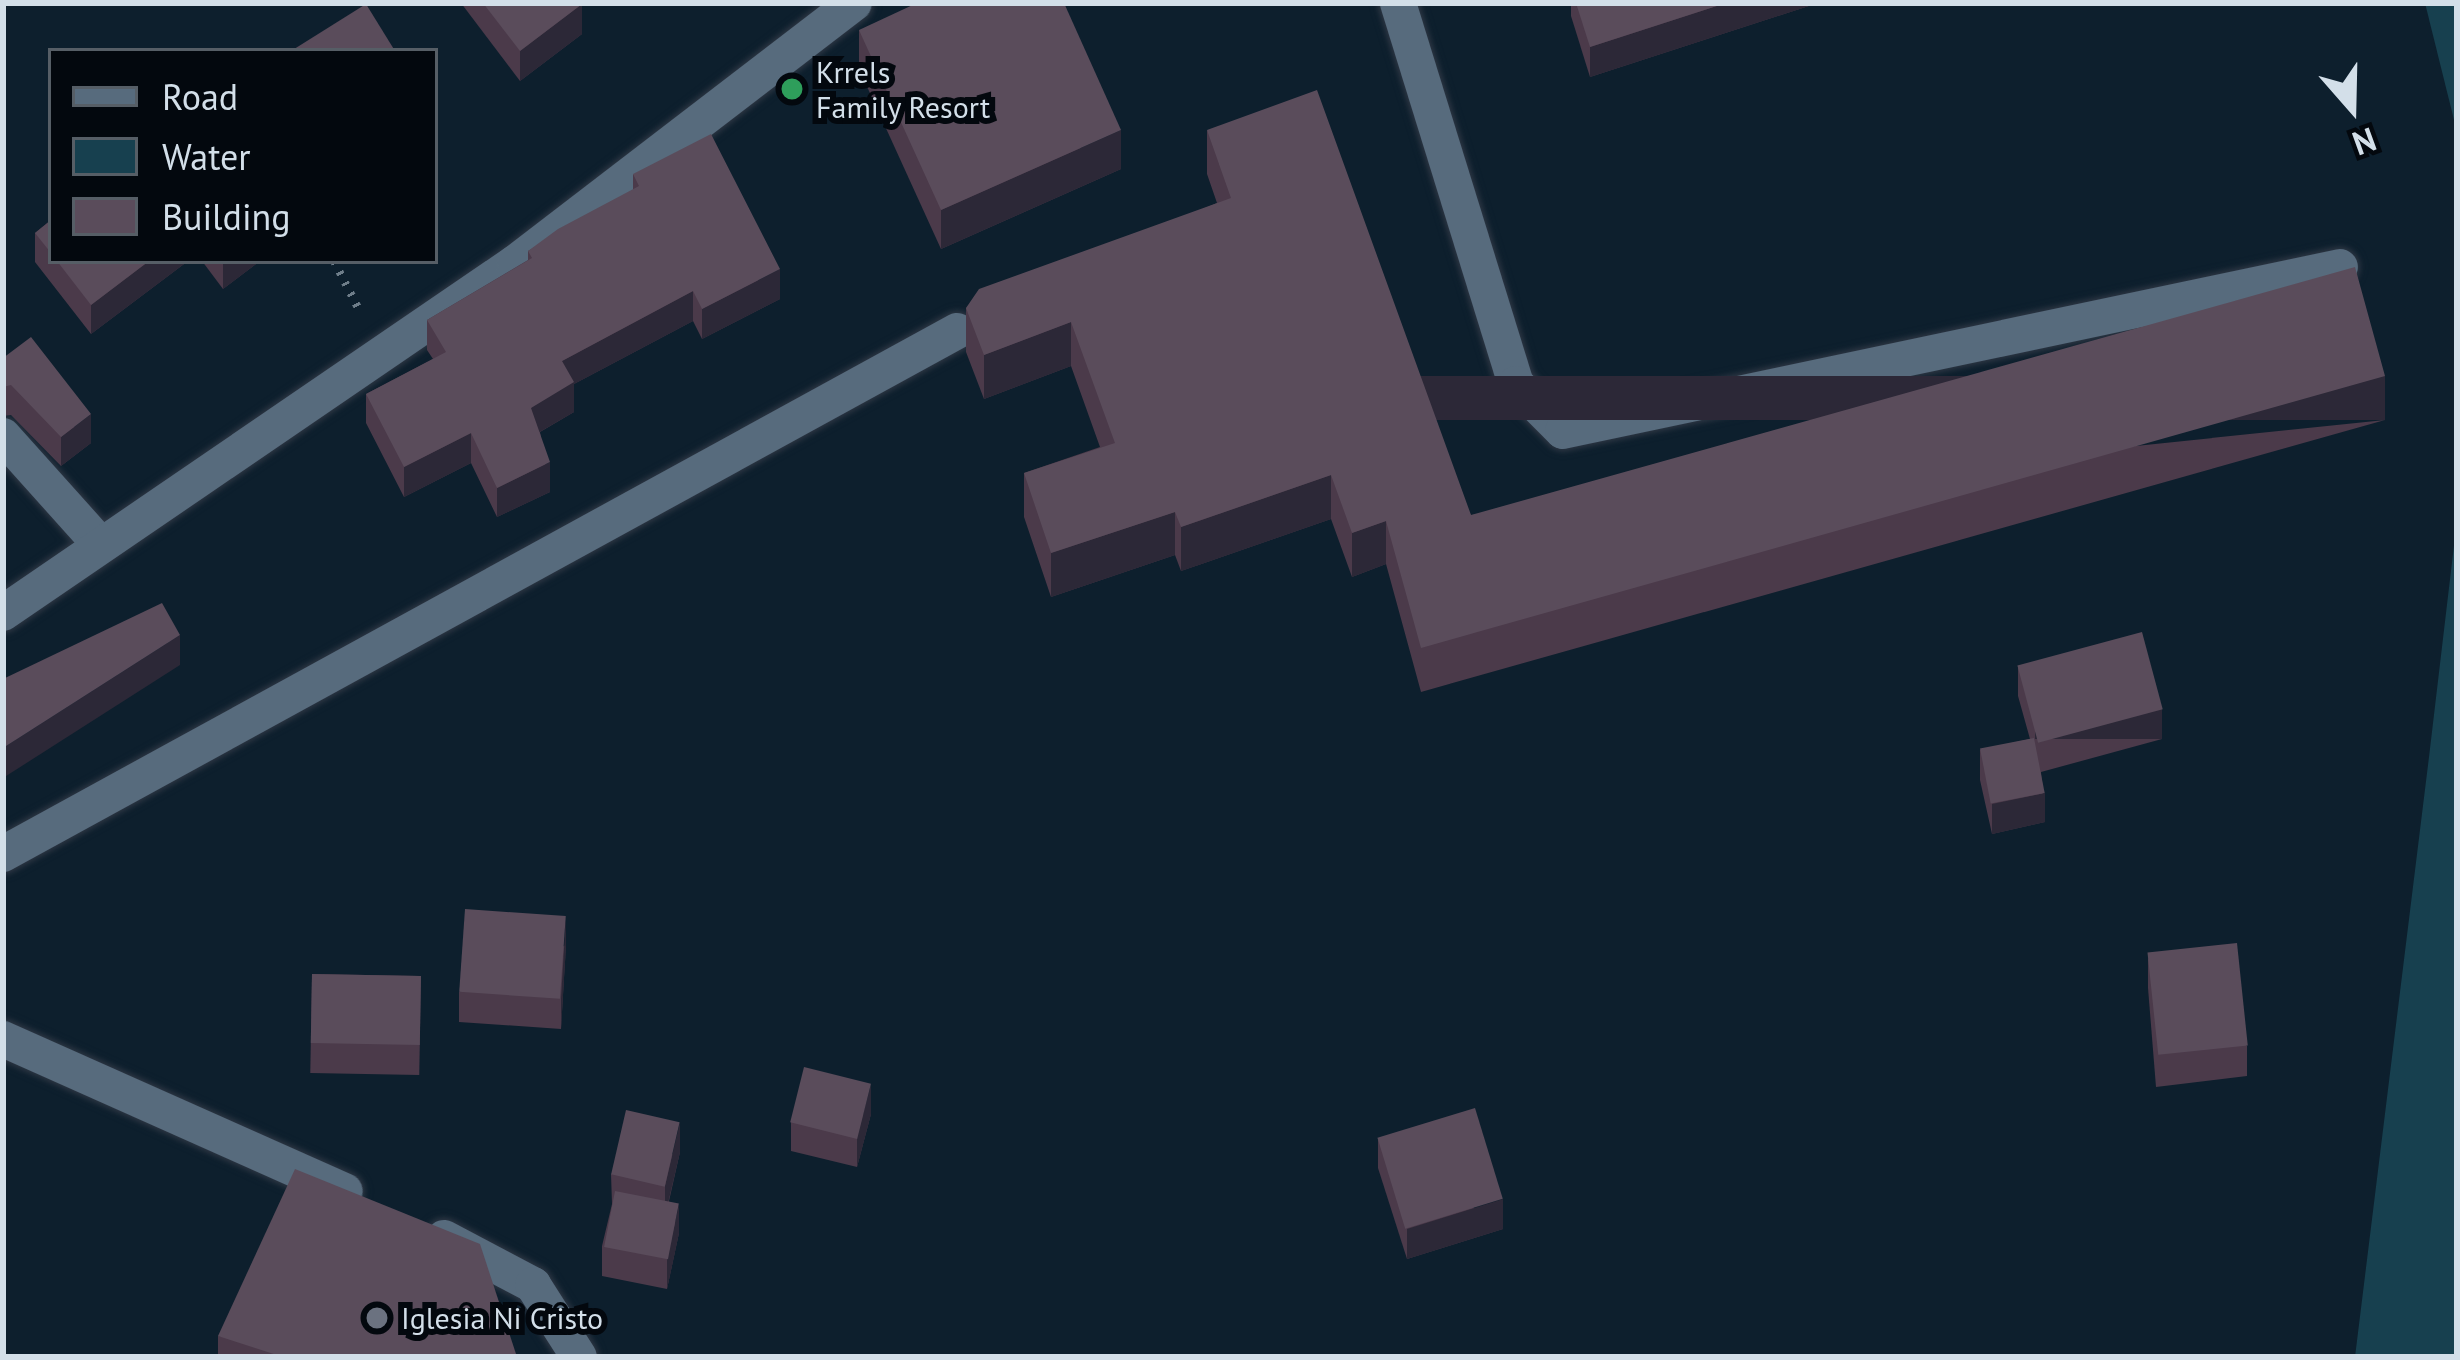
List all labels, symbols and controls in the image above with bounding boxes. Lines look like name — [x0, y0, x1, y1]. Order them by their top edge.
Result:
legend — [48, 48, 438, 264]
north arrow — [2292, 48, 2412, 168]
place label: Krrels Family Resort — [816, 54, 991, 124]
text: Road — [162, 73, 238, 120]
marker: Krrels Family Resort — [779, 76, 805, 102]
text: N — [2347, 118, 2382, 166]
text: Water — [162, 133, 251, 180]
text: Building — [162, 193, 291, 240]
place label: Iglesia Ni Cristo — [401, 1300, 603, 1336]
marker: Iglesia Ni Cristo — [364, 1305, 390, 1331]

